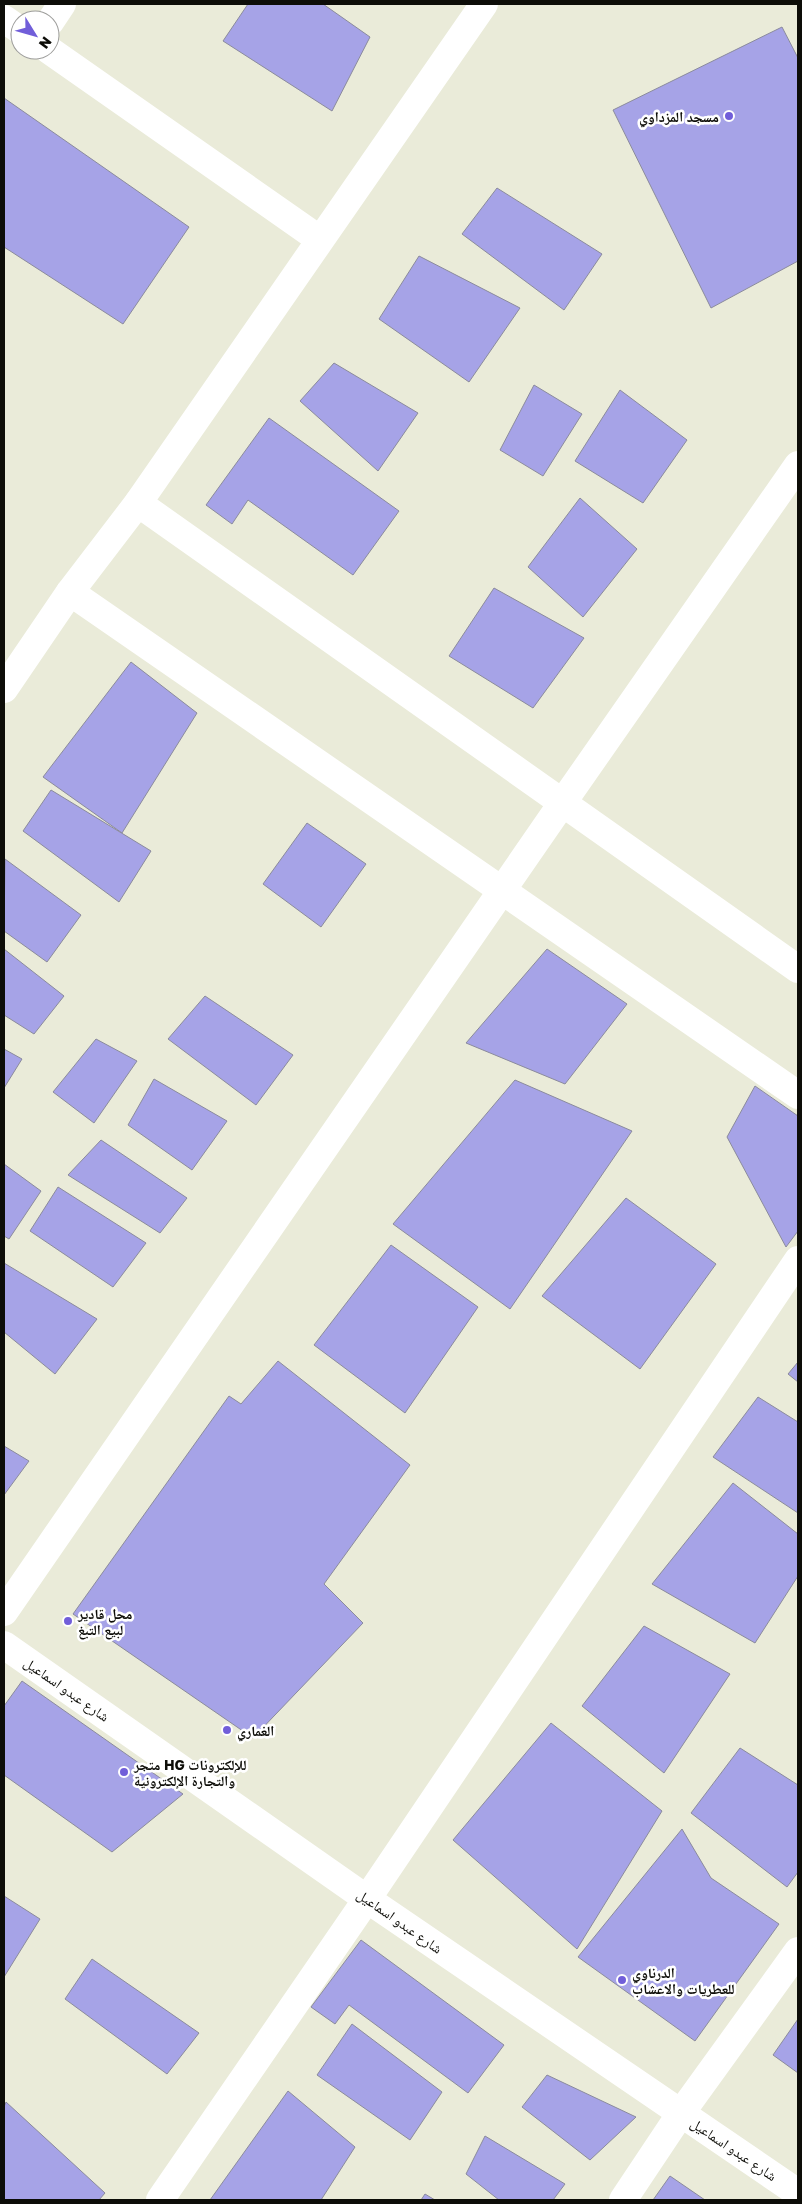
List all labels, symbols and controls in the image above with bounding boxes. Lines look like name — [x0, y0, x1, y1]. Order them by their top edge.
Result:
north arrow — [10, 10, 60, 60]
text: N — [36, 34, 56, 52]
place label: مسجد المزداوي — [639, 108, 719, 128]
marker: مسجد المزداوي — [723, 110, 735, 122]
place label: محل قادير لبيع التبغ — [77, 1605, 132, 1640]
marker: محل قادير لبيع التبغ — [62, 1615, 74, 1627]
street label: شارع عبدو اسماعيل — [20, 1653, 113, 1726]
place label: الغماري — [237, 1722, 274, 1742]
marker: الغماري — [221, 1724, 233, 1736]
place label: متجر HG للإلكترونات والتجارة الإلكترونية — [133, 1756, 246, 1789]
marker: متجر HG للإلكترونات والتجارة الإلكترونية — [118, 1766, 130, 1778]
street label: شارع عبدو اسماعيل — [353, 1885, 446, 1958]
place label: الدرناوي للعطريات والاعشاب — [632, 1964, 735, 1997]
marker: الدرناوي للعطريات والاعشاب — [616, 1974, 628, 1986]
street label: شارع عبدو اسماعيل — [687, 2114, 780, 2186]

